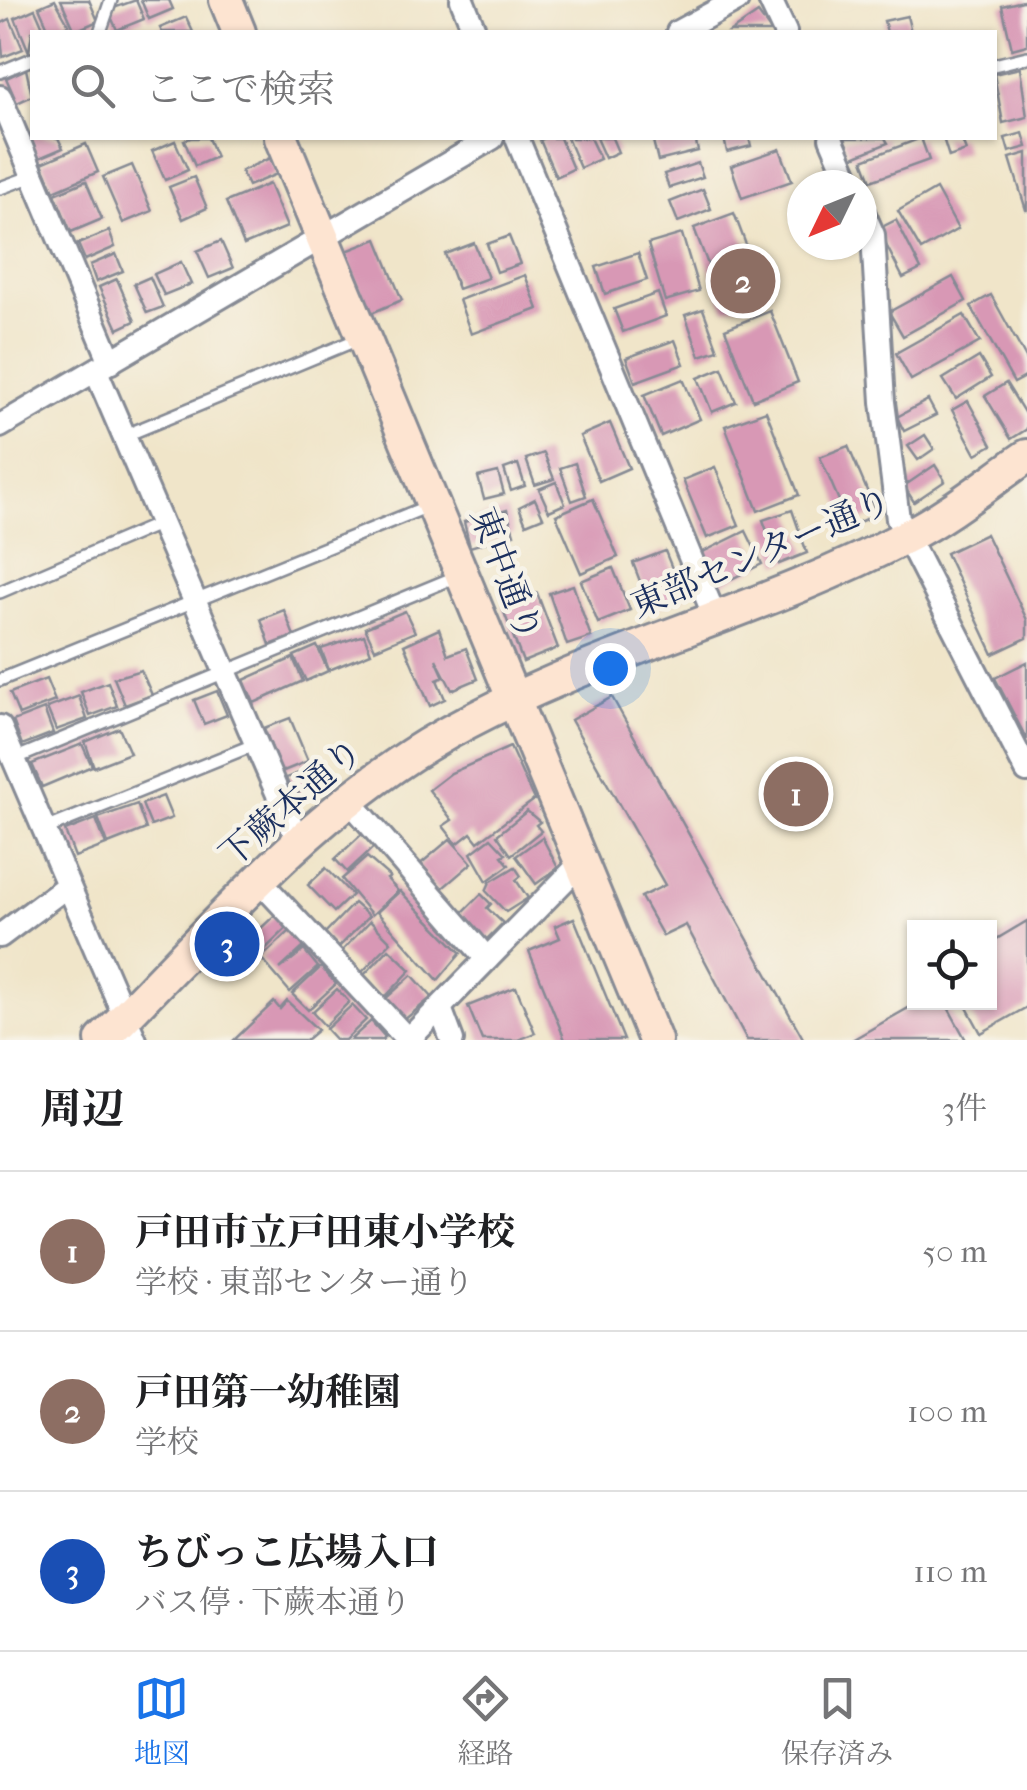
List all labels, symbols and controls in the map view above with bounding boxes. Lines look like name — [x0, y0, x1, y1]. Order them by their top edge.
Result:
search box — [30, 30, 997, 140]
icon: search — [65, 58, 120, 113]
text: ここで検索 — [145, 67, 335, 112]
north arrow — [787, 170, 877, 260]
pin: 2 — [710, 244, 776, 318]
street label: 東部センター通り — [625, 480, 897, 626]
street label: 東中通り — [462, 501, 550, 647]
your location — [585, 643, 636, 694]
street label: 下蕨本通り — [212, 730, 370, 876]
pin: 1 — [764, 756, 828, 832]
pin: 3 — [194, 906, 260, 982]
map controls — [907, 920, 997, 1010]
button: locate — [907, 920, 997, 1010]
text: 周辺 — [40, 1085, 124, 1134]
text: 3件 — [942, 1090, 987, 1127]
text: 戸田市立戸田東小学校 — [135, 1210, 515, 1255]
text: 1 — [67, 1233, 78, 1270]
text: 50 m — [922, 1233, 987, 1270]
text: 学校 · 東部センター通り — [135, 1264, 474, 1301]
text: 戸田第一幼稚園 — [135, 1370, 401, 1415]
text: 2 — [64, 1393, 81, 1430]
text: 100 m — [907, 1393, 987, 1430]
text: 学校 — [135, 1424, 199, 1461]
text: ちびっこ広場入口 — [135, 1530, 439, 1575]
text: 3 — [66, 1553, 79, 1590]
text: 110 m — [913, 1553, 987, 1590]
text: バス停 · 下蕨本通り — [135, 1584, 411, 1621]
tab: 地図 — [134, 1671, 190, 1771]
tab: 経路 — [457, 1671, 513, 1771]
tab: 保存済み — [781, 1671, 893, 1771]

